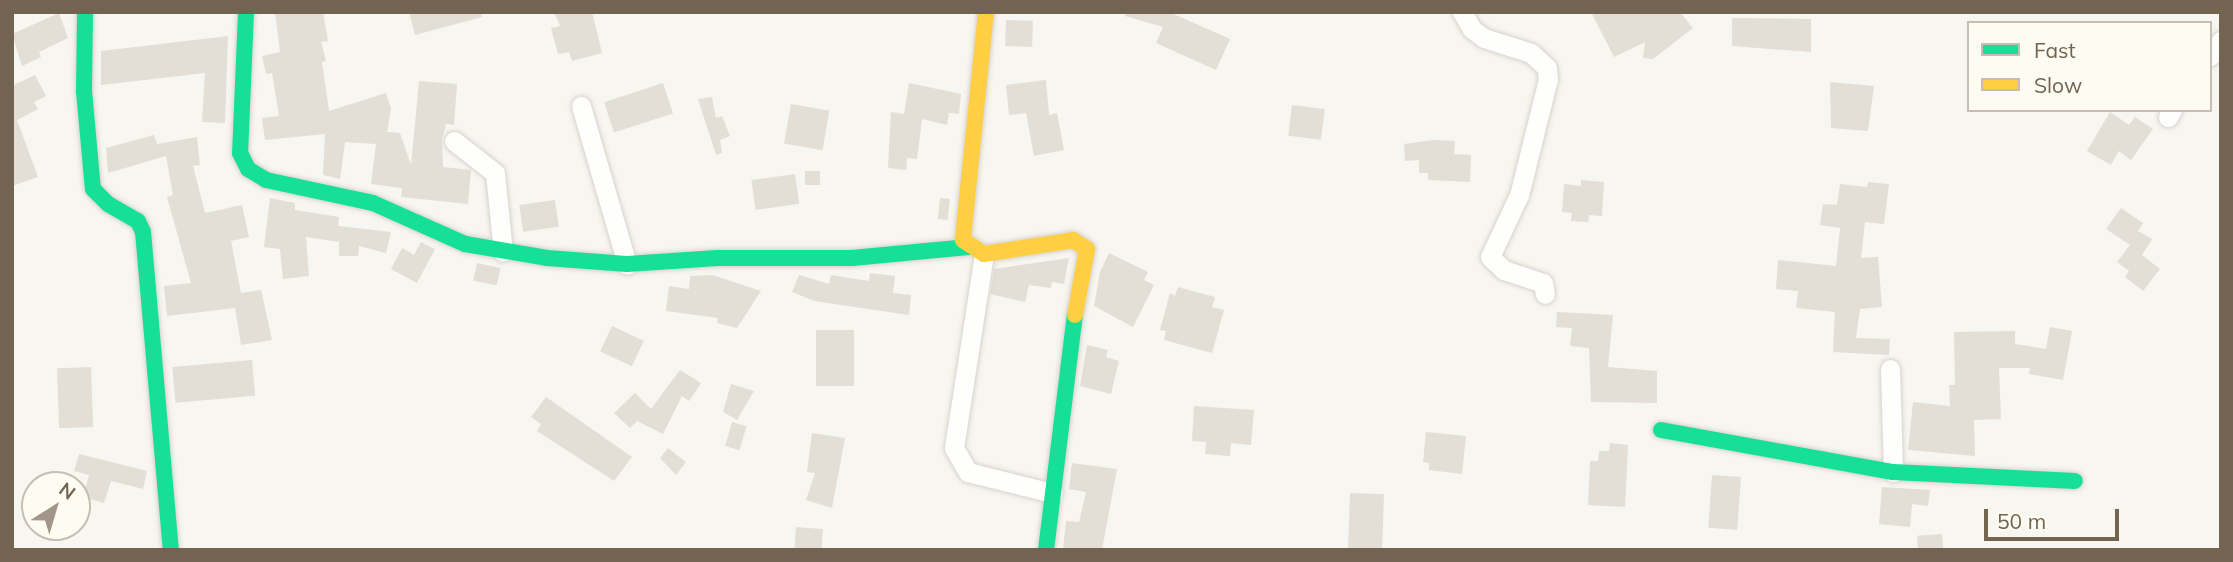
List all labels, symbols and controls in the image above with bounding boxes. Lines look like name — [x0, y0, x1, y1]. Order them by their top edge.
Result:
legend — [1967, 21, 2212, 112]
text: Fast — [2034, 37, 2076, 63]
text: Slow — [2034, 72, 2082, 98]
north arrow — [21, 471, 91, 541]
text: N — [54, 477, 80, 505]
scale bar — [1988, 496, 2123, 540]
text: 50 m — [1997, 508, 2046, 534]

